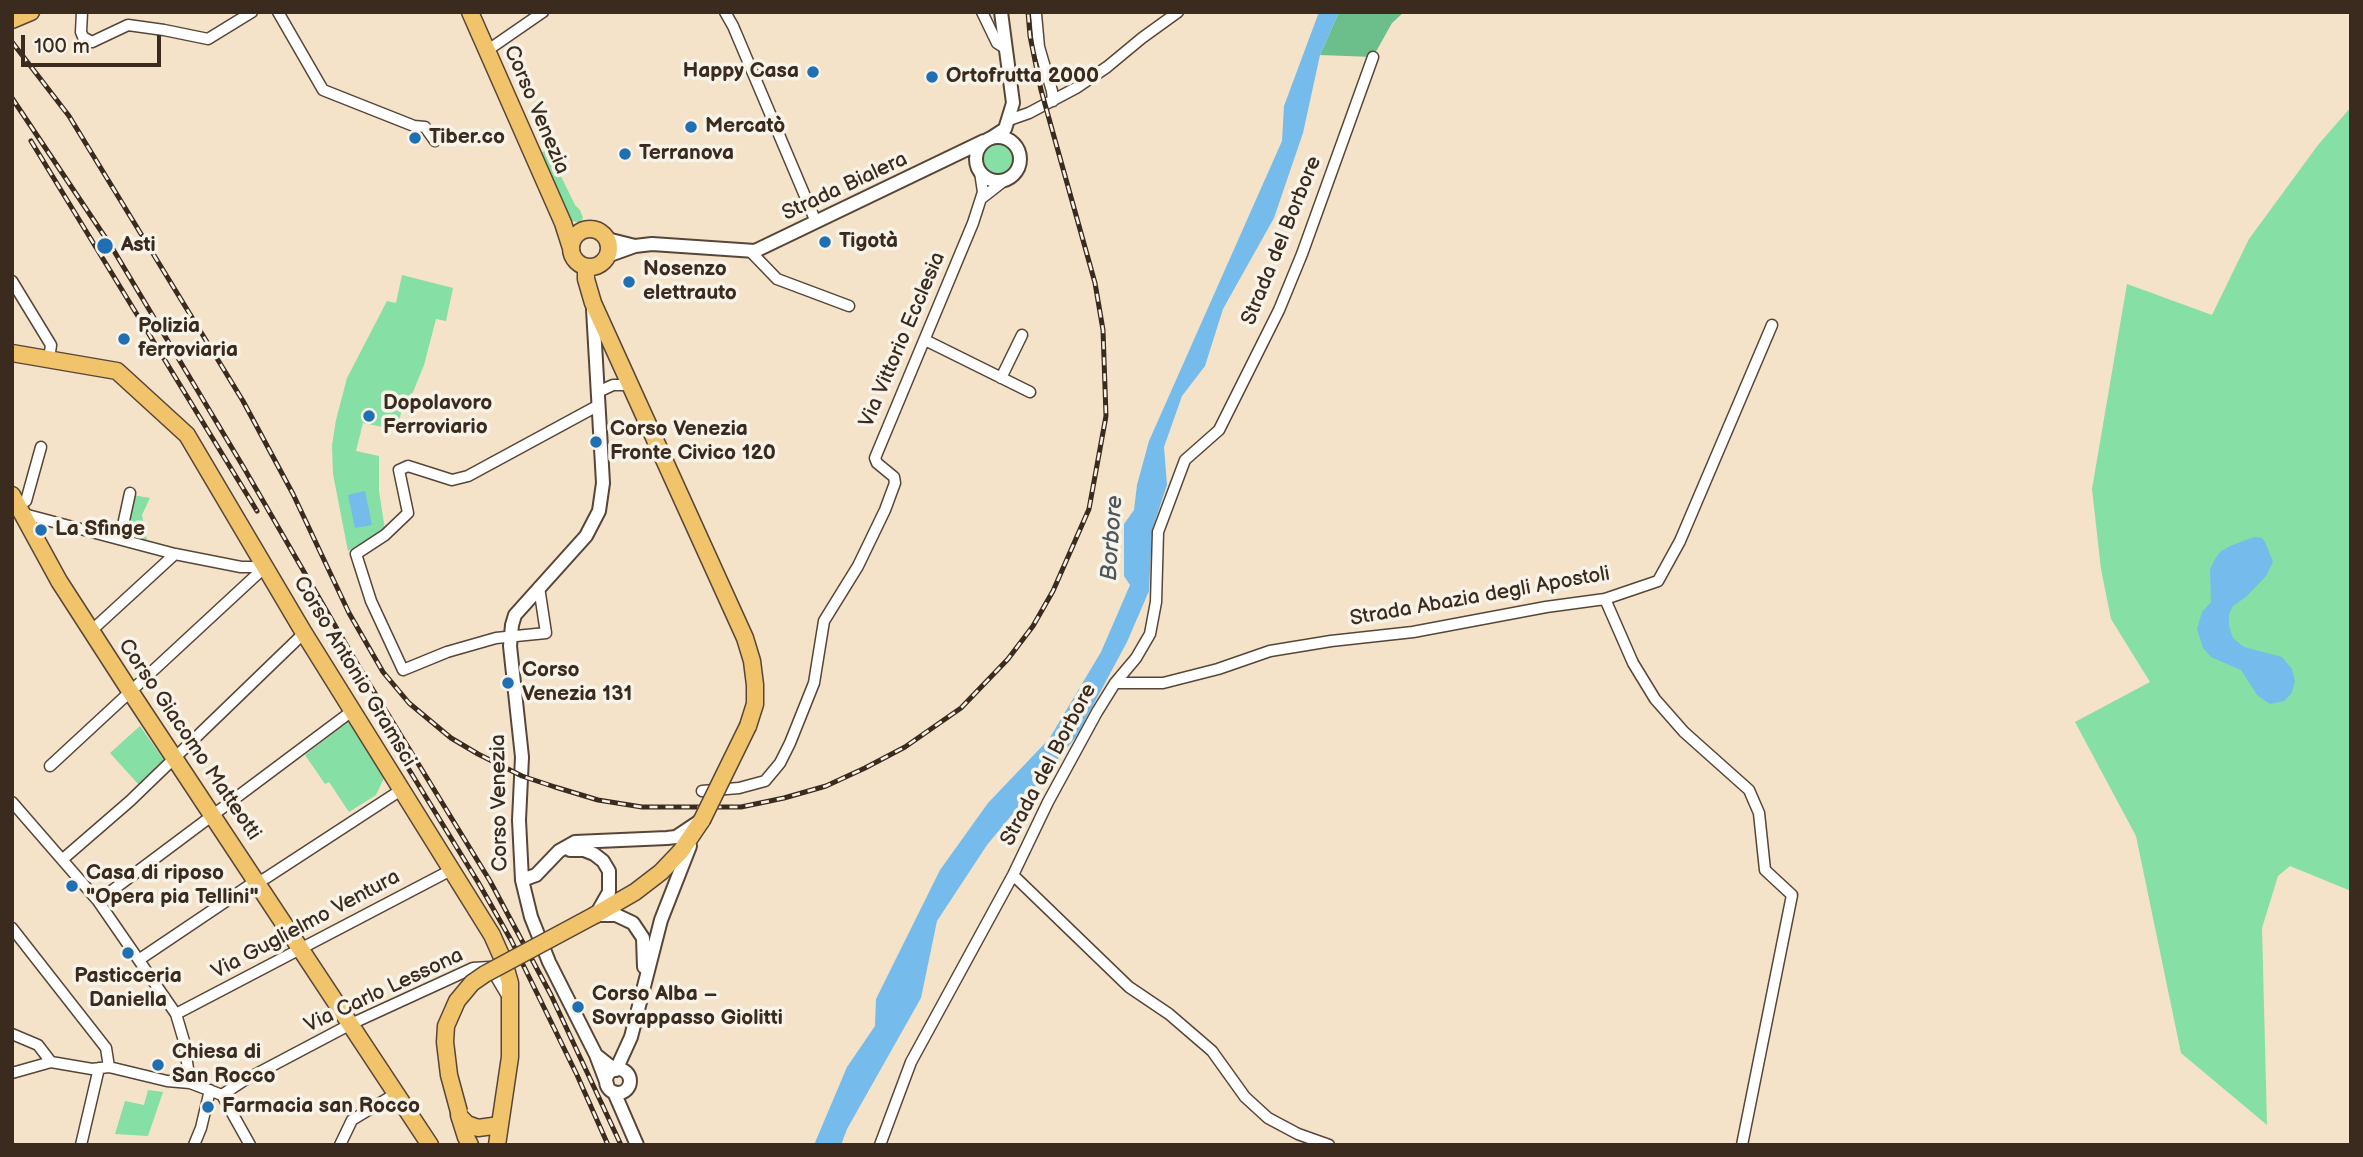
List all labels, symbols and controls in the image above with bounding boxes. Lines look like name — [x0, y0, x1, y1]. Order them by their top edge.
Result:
scale bar — [24, 21, 164, 65]
text: 100 m — [34, 34, 90, 59]
street label: Corso Venezia — [498, 42, 574, 178]
place label: Happy Casa — [683, 59, 799, 85]
marker: Happy Casa — [805, 64, 821, 80]
place label: Ortofrutta 2000 — [946, 64, 1099, 90]
marker: Ortofrutta 2000 — [924, 69, 940, 85]
place label: Mercatò — [705, 114, 785, 140]
marker: Mercatò — [683, 119, 699, 135]
place label: Tiber.co — [429, 125, 505, 151]
marker: Tiber.co — [407, 130, 423, 146]
place label: Terranova — [639, 141, 734, 167]
marker: Terranova — [617, 146, 633, 162]
street label: Strada Bialera — [778, 147, 912, 227]
street label: Strada del Borbore — [1237, 153, 1327, 329]
place label: Tigotà — [839, 229, 898, 255]
place label: Asti — [121, 233, 156, 259]
marker: Tigotà — [817, 234, 833, 250]
marker: Asti — [95, 236, 115, 256]
street label: Via Vittorio Ecclesia — [855, 249, 951, 431]
place label: Nosenzo elettrauto — [643, 257, 737, 307]
marker: Nosenzo elettrauto — [621, 274, 637, 290]
place label: Polizia ferroviaria — [138, 314, 238, 364]
marker: Polizia ferroviaria — [116, 331, 132, 347]
place label: Dopolavoro Ferroviario — [383, 391, 492, 441]
marker: Dopolavoro Ferroviario — [361, 408, 377, 424]
place label: Corso Venezia Fronte Civico 120 — [610, 417, 776, 467]
marker: Corso Venezia Fronte Civico 120 — [588, 434, 604, 450]
water label: Borbore — [1096, 494, 1130, 582]
place label: La Sfinge — [55, 517, 145, 543]
marker: La Sfinge — [33, 522, 49, 538]
street label: Strada Abazia degli Apostoli — [1348, 562, 1612, 632]
street label: Corso Antonio Gramsci — [287, 572, 421, 772]
street label: Corso Giacomo Matteotti — [112, 635, 266, 845]
place label: Corso Venezia 131 — [522, 658, 632, 708]
marker: Corso Venezia 131 — [500, 675, 516, 691]
street label: Strada del Borbore — [996, 680, 1102, 850]
street label: Corso Venezia — [486, 734, 514, 872]
place label: Casa di riposo "Opera pia Tellini" — [86, 861, 259, 911]
street label: Via Guglielmo Ventura — [208, 865, 404, 985]
marker: Casa di riposo "Opera pia Tellini" — [64, 878, 80, 894]
street label: Via Carlo Lessona — [301, 943, 467, 1039]
marker: Pasticceria Daniella — [120, 945, 136, 961]
place label: Pasticceria Daniella — [74, 964, 182, 1014]
place label: Corso Alba – Sovrappasso Giolitti — [592, 982, 783, 1032]
marker: Corso Alba – Sovrappasso Giolitti — [570, 999, 586, 1015]
place label: Chiesa di San Rocco — [172, 1040, 275, 1090]
marker: Chiesa di San Rocco — [150, 1057, 166, 1073]
place label: Farmacia san Rocco — [222, 1094, 420, 1120]
marker: Farmacia san Rocco — [200, 1099, 216, 1115]

